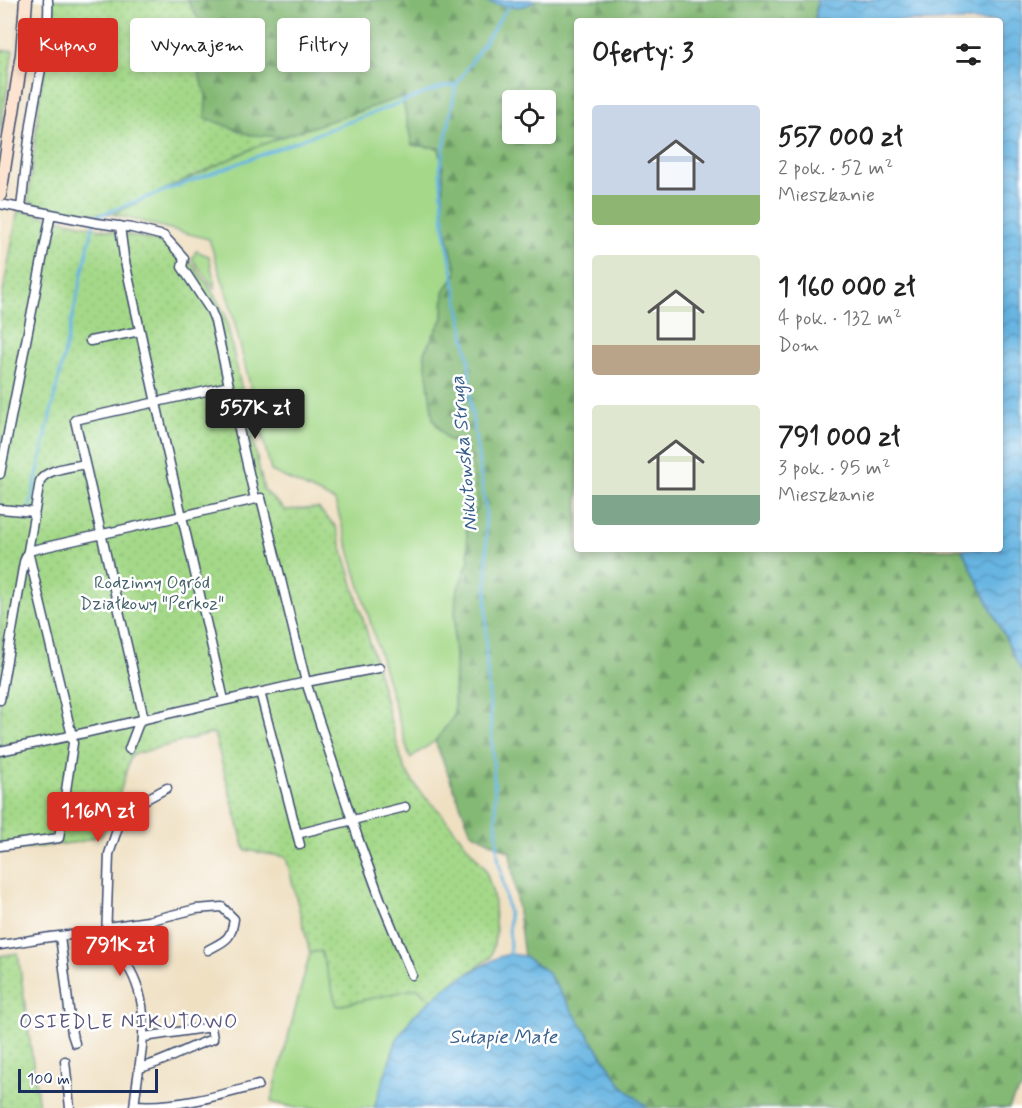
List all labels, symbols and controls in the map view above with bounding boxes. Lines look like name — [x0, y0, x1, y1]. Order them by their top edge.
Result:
chip: Kupno — [18, 18, 118, 72]
chip: Wynajem — [130, 18, 265, 72]
chip: Filtry — [277, 18, 370, 72]
text: Oferty: 3 — [592, 37, 694, 71]
icon: filters — [952, 38, 985, 71]
map controls — [502, 90, 556, 144]
button: locate — [502, 90, 556, 144]
text: 557 000 zł — [778, 121, 903, 155]
icon: home — [640, 129, 712, 201]
text: 2 pok. · 52 m² — [778, 155, 893, 182]
text: Mieszkanie — [778, 182, 875, 209]
text: 1 160 000 zł — [778, 271, 915, 305]
icon: home — [640, 279, 712, 351]
text: 4 pok. · 132 m² — [778, 305, 902, 332]
text: Dom — [778, 332, 819, 359]
water label: Nikutowska Struga — [444, 375, 485, 533]
pin: 557K zł — [200, 389, 310, 440]
text: 557K zł — [220, 395, 290, 422]
text: 791 000 zł — [778, 421, 900, 455]
icon: home — [640, 429, 712, 501]
text: 3 pok. · 95 m² — [778, 455, 891, 482]
text: Mieszkanie — [778, 482, 875, 509]
park label: Rodzinny Ogród Działkowy "Perkoz" — [80, 571, 224, 616]
pin: 1.16M zł — [36, 792, 160, 843]
text: 1.16M zł — [61, 798, 135, 825]
pin: 791K zł — [65, 926, 175, 977]
text: 791K zł — [86, 932, 154, 959]
district label: OSIEDLE NIKUTOWO — [19, 1009, 239, 1036]
water label: Sutapie Małe — [449, 1024, 558, 1051]
scale bar — [18, 1066, 158, 1094]
text: 100 m — [27, 1069, 70, 1090]

